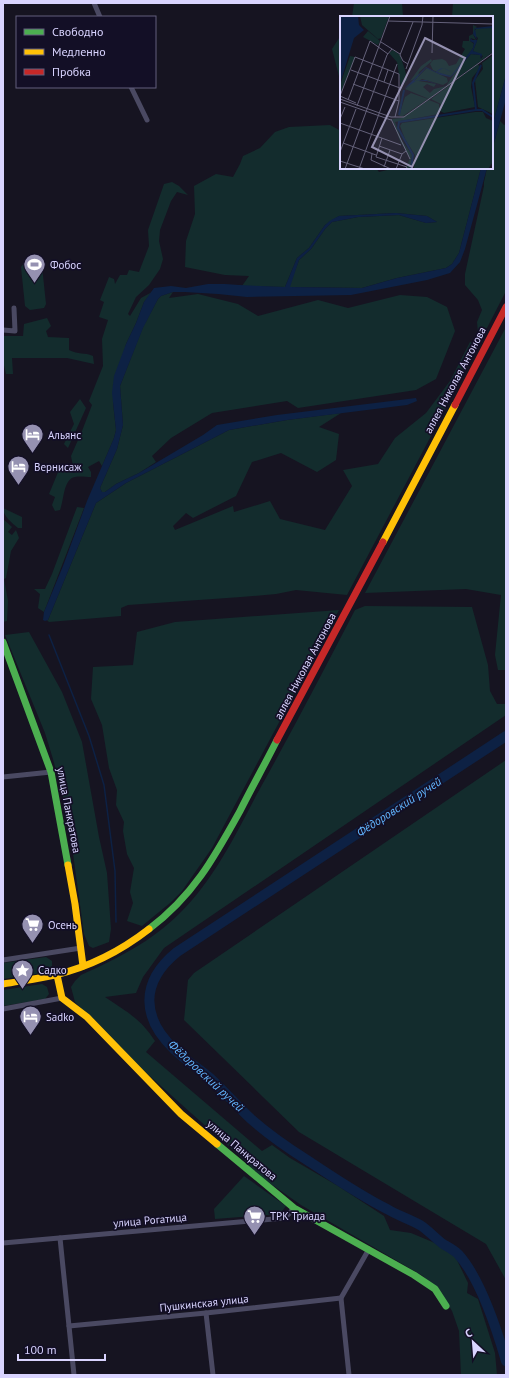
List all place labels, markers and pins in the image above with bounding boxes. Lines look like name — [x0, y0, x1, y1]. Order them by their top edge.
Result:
sports icon: Фобос — [21, 252, 47, 285]
place label: Фобос — [50, 258, 81, 272]
hotel icon: Альянс — [19, 422, 45, 455]
place label: Альянс — [48, 428, 81, 442]
hotel icon: Вернисаж — [6, 454, 32, 487]
place label: Вернисаж — [34, 460, 82, 474]
supermarket icon: Осень — [19, 912, 45, 945]
place label: Осень — [48, 918, 77, 932]
place icon: Садко — [10, 957, 36, 990]
place label: Садко — [38, 963, 67, 977]
hotel icon: Sadko — [18, 1004, 44, 1037]
place label: Sadko — [46, 1010, 74, 1024]
supermarket icon: ТРК Триада — [241, 1203, 267, 1236]
place label: ТРК Триада — [270, 1209, 325, 1223]

